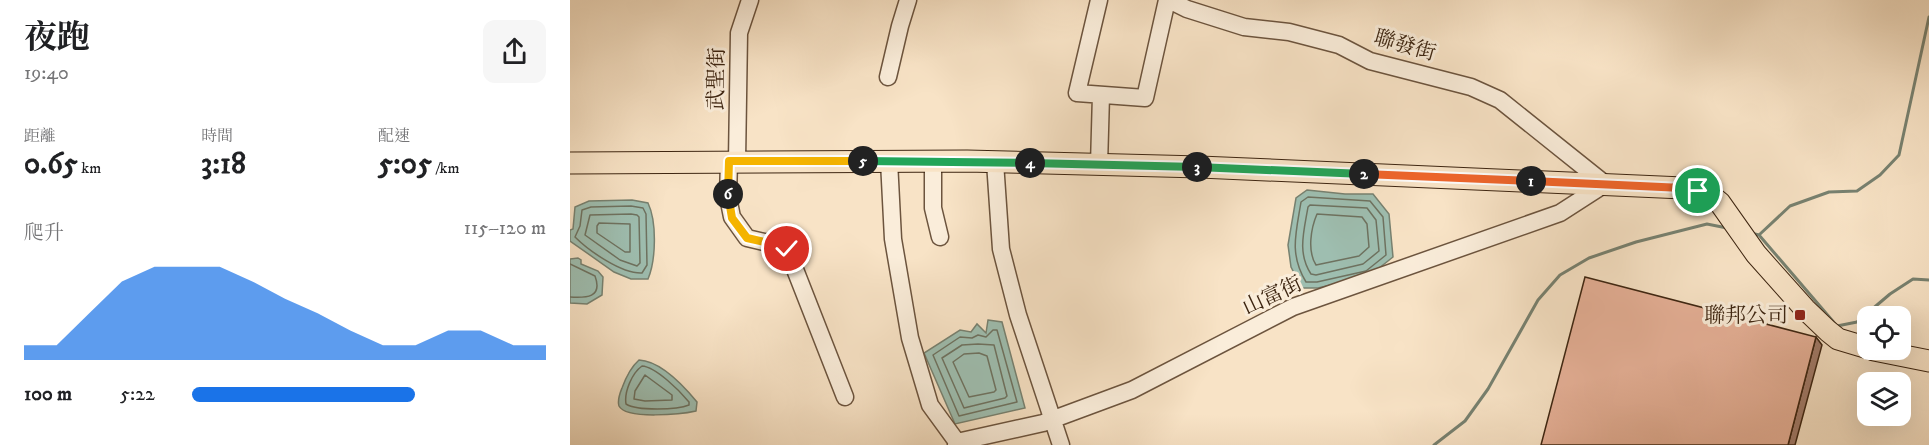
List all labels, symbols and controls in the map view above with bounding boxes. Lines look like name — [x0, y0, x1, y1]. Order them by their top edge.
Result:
text: 夜跑 — [24, 18, 90, 59]
button: share — [483, 20, 546, 83]
street label: 聯發街 — [1371, 25, 1439, 67]
street label: 武聖街 — [703, 47, 731, 111]
text: 19:40 — [24, 61, 69, 86]
text: 距離 — [24, 126, 56, 146]
text: 時間 — [201, 126, 233, 146]
text: 配速 — [378, 126, 410, 146]
text: 0.65 — [24, 146, 78, 183]
text: 3:18 — [201, 146, 246, 183]
text: 5:05 — [378, 146, 432, 183]
pin: 5 — [848, 146, 878, 176]
pin: 4 — [1015, 148, 1045, 178]
text: 5 — [859, 151, 867, 171]
pin: 3 — [1182, 152, 1212, 182]
text: 4 — [1025, 153, 1035, 173]
text: 3 — [1194, 157, 1200, 177]
text: km — [78, 158, 101, 178]
text: /km — [432, 158, 460, 178]
pin: 2 — [1349, 159, 1379, 189]
text: 2 — [1360, 164, 1368, 184]
pin — [1672, 165, 1723, 216]
pin: 1 — [1516, 166, 1546, 196]
text: 1 — [1528, 171, 1534, 191]
icon: arrive — [1681, 174, 1714, 207]
pin: 6 — [713, 179, 743, 209]
text: 6 — [724, 184, 732, 204]
text: 115–120 m — [464, 216, 546, 241]
text: 爬升 — [24, 221, 64, 246]
pin — [761, 223, 812, 274]
icon: check — [770, 232, 803, 265]
street label: 山富街 — [1238, 271, 1306, 321]
place label: 聯邦公司 — [1704, 303, 1788, 329]
map controls — [1857, 306, 1911, 426]
button: locate — [1857, 306, 1911, 360]
marker: 聯邦公司 — [1793, 308, 1807, 322]
button: layers — [1857, 372, 1911, 426]
text: 100 m — [24, 382, 72, 407]
text: 5:22 — [120, 382, 155, 407]

